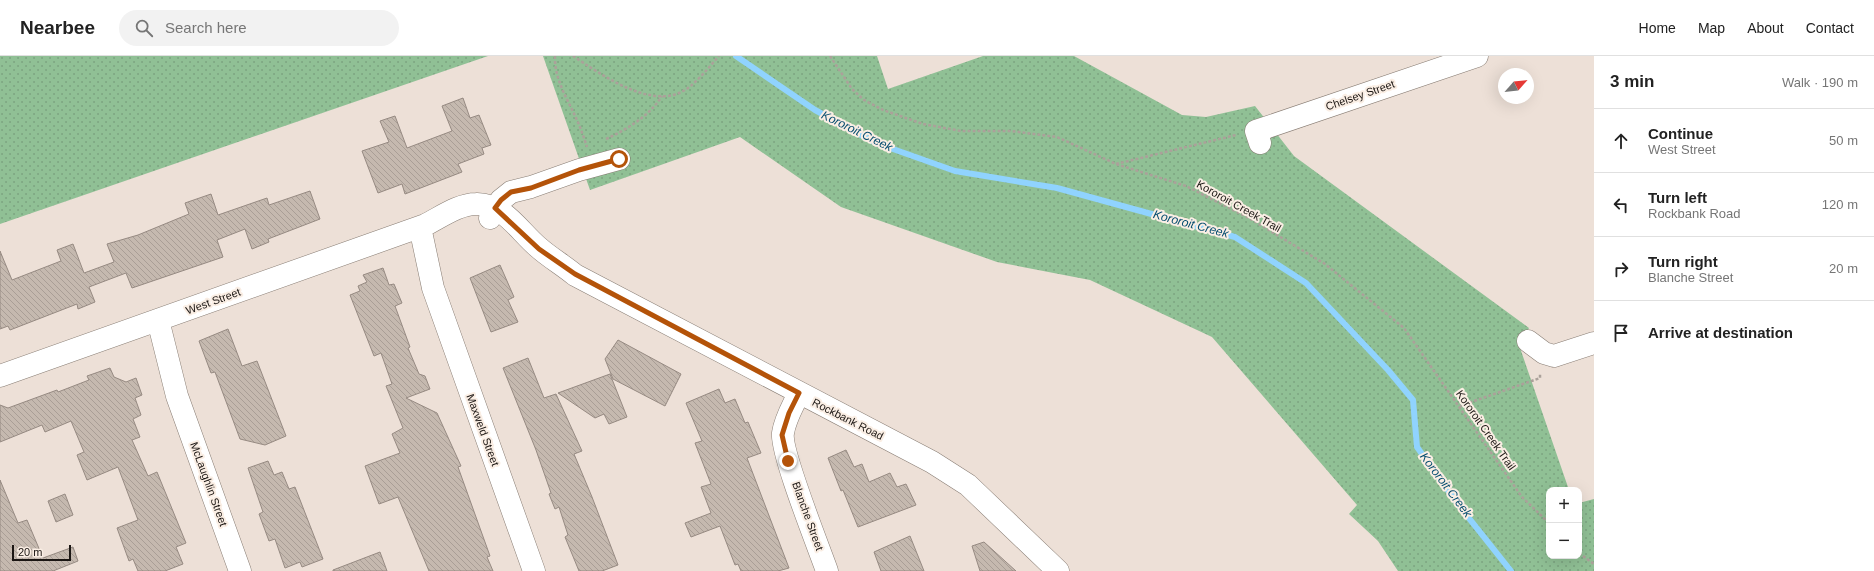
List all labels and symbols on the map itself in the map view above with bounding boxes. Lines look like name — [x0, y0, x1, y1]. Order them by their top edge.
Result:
north arrow — [1498, 68, 1534, 104]
street label: Chelsey Street — [1324, 78, 1396, 112]
water label: Kororoit Creek — [819, 108, 896, 155]
route start — [610, 150, 628, 168]
street label: Kororoit Creek Trail — [1195, 178, 1283, 234]
water label: Kororoit Creek — [1152, 207, 1231, 241]
street label: West Street — [184, 286, 242, 316]
street label: Kororoit Creek Trail — [1454, 388, 1518, 472]
street label: Maxweld Street — [464, 392, 502, 468]
street label: Rockbank Road — [810, 396, 886, 442]
street label: McLaughlin Street — [188, 440, 230, 528]
water label: Kororoit Creek — [1417, 450, 1475, 521]
route end — [779, 452, 797, 470]
street label: Blanche Street — [790, 480, 826, 552]
scale bar — [12, 543, 71, 562]

